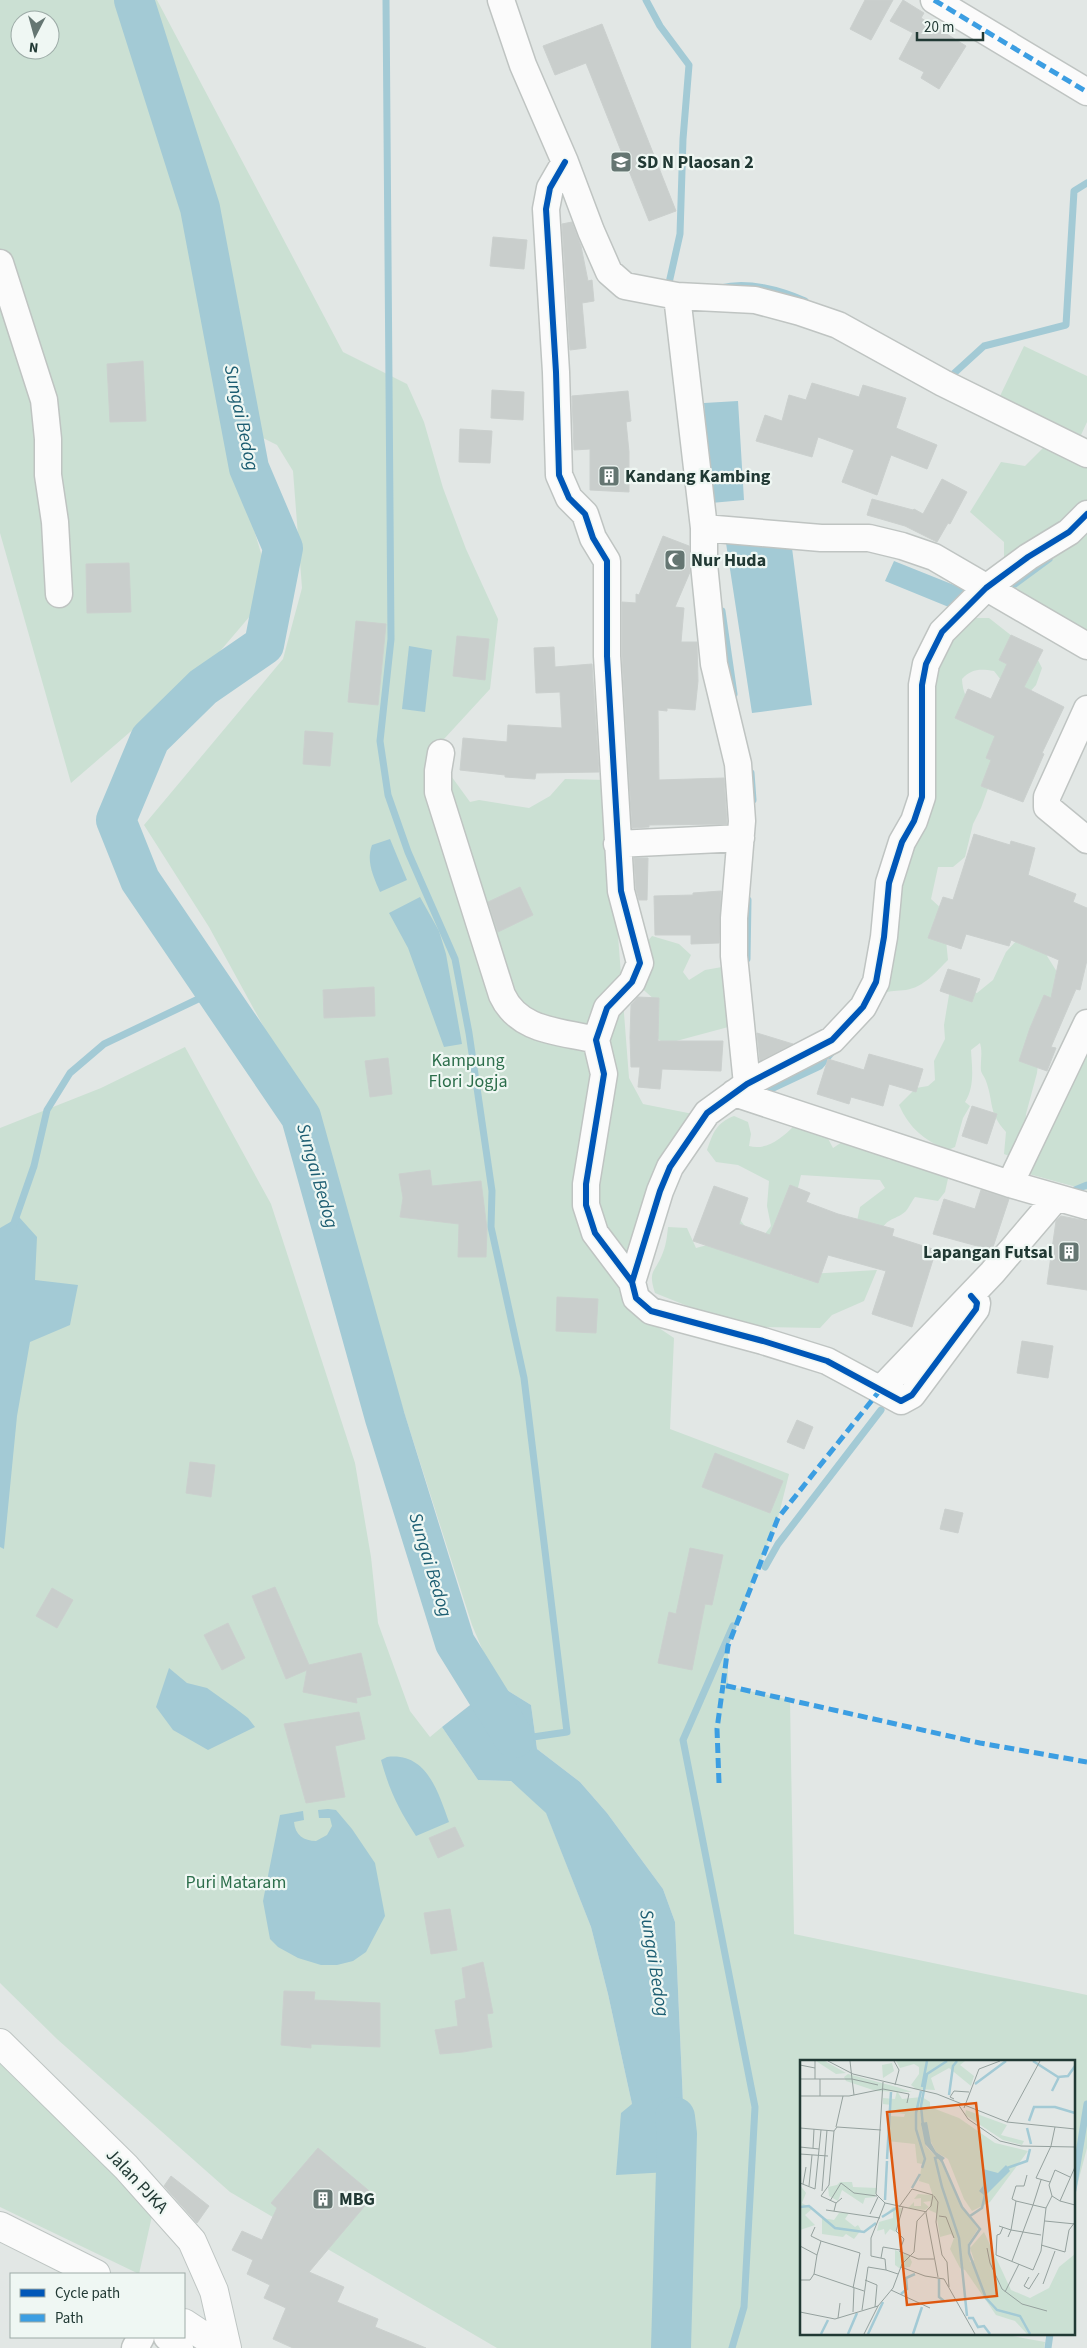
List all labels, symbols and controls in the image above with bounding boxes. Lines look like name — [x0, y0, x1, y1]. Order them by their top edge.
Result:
north arrow — [10, 10, 60, 60]
scale bar — [917, 10, 983, 42]
text: 20 m — [924, 17, 954, 38]
text: N — [28, 37, 39, 57]
school or university icon: SD N Plaosan 2 — [609, 150, 633, 174]
place label: SD N Plaosan 2 — [637, 150, 754, 175]
water label: Sungai Bedog — [217, 362, 265, 474]
building icon: Kandang Kambing — [597, 464, 621, 488]
place label: Kandang Kambing — [625, 464, 771, 489]
mosque icon: Nur Huda — [663, 548, 687, 572]
place label: Nur Huda — [691, 548, 766, 573]
park label: Kampung Flori Jogja — [428, 1048, 508, 1094]
water label: Sungai Bedog — [289, 1120, 345, 1232]
place label: Lapangan Futsal — [923, 1240, 1053, 1265]
building icon: Lapangan Futsal — [1057, 1240, 1081, 1264]
water label: Sungai Bedog — [401, 1509, 459, 1621]
park label: Puri Mataram — [186, 1870, 286, 1895]
water label: Sungai Bedog — [632, 1908, 676, 2018]
inset map — [800, 2060, 1074, 2336]
street label: Jalan PJKA — [100, 2143, 174, 2219]
building icon: MBG — [311, 2187, 335, 2211]
place label: MBG — [339, 2187, 375, 2212]
legend — [10, 2273, 185, 2338]
text: Cycle path — [55, 2283, 120, 2304]
text: Path — [55, 2308, 83, 2329]

